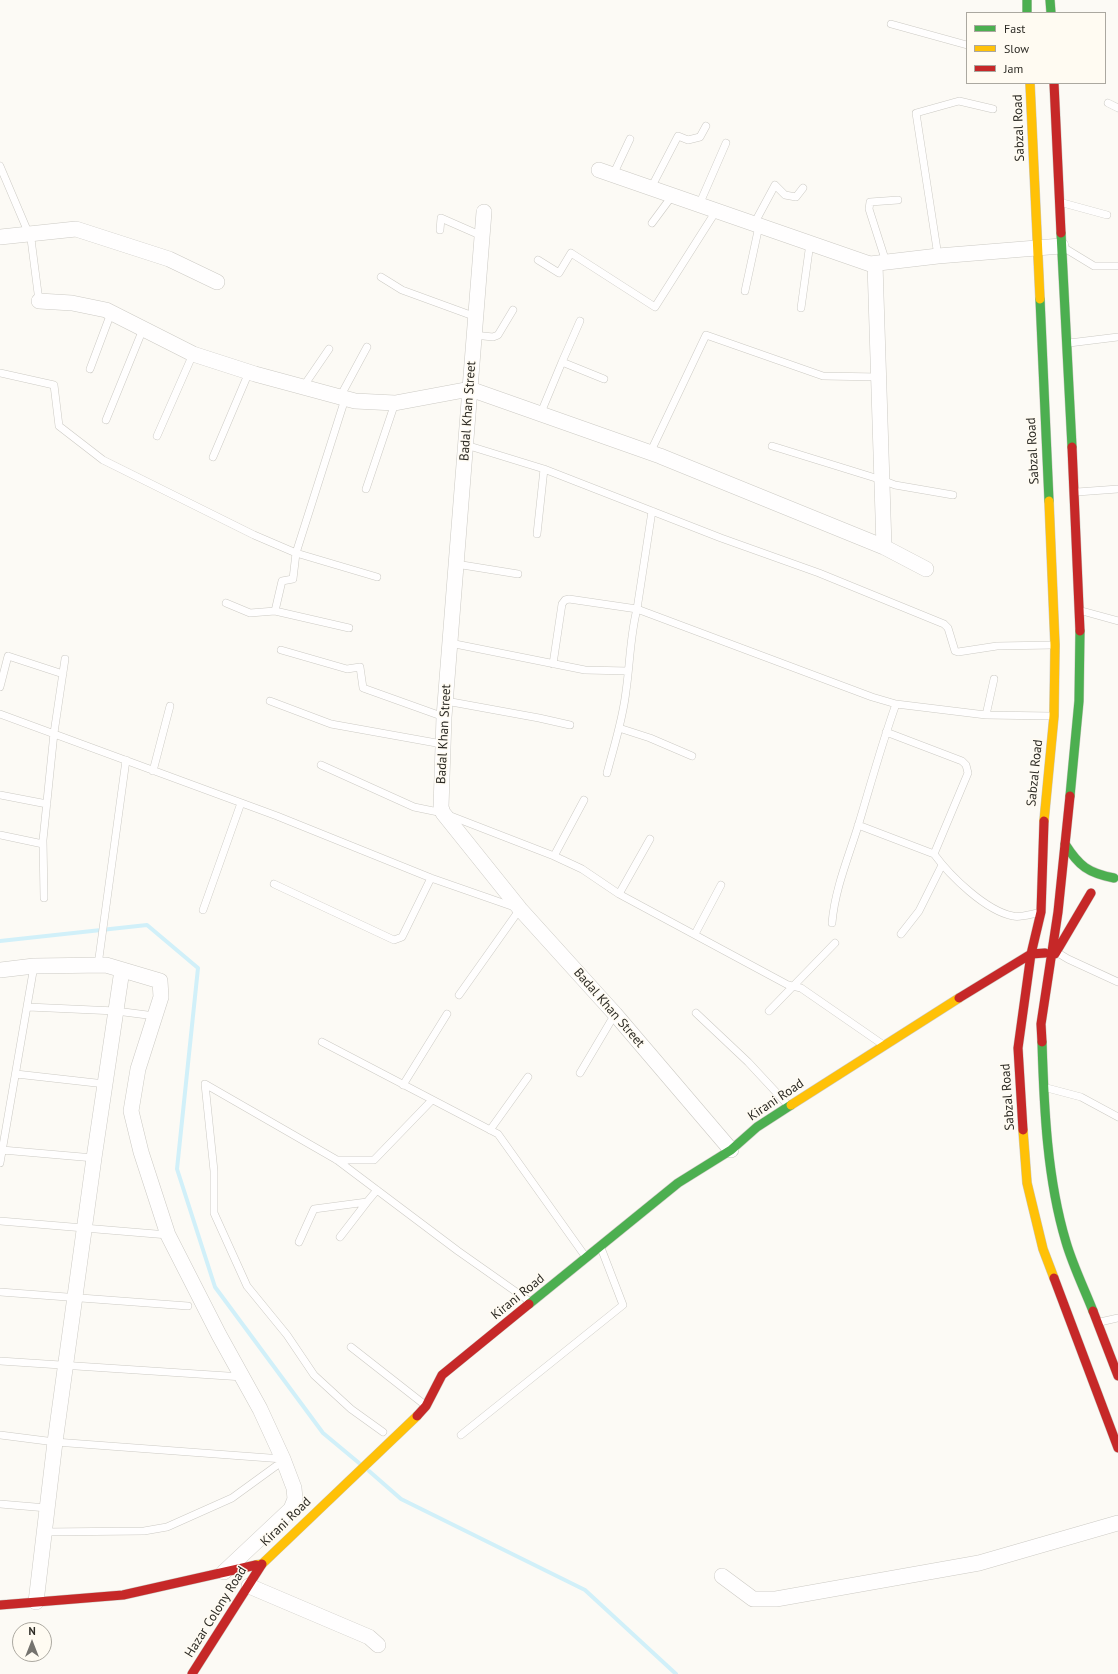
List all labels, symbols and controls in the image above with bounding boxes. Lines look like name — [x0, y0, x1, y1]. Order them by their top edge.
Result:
legend — [966, 12, 1106, 84]
text: Fast — [1004, 21, 1025, 36]
text: Slow — [1004, 41, 1029, 56]
text: Jam — [1004, 61, 1023, 76]
street label: Sabzal Road — [1010, 94, 1028, 162]
street label: Badal Khan Street — [457, 361, 479, 461]
street label: Sabzal Road — [1023, 417, 1043, 485]
street label: Badal Khan Street — [434, 684, 454, 784]
street label: Sabzal Road — [1024, 739, 1046, 807]
street label: Badal Khan Street — [570, 965, 648, 1051]
street label: Sabzal Road — [998, 1063, 1018, 1131]
street label: Kirani Road — [745, 1076, 807, 1124]
street label: Kirani Road — [488, 1271, 548, 1323]
street label: Kirani Road — [258, 1494, 314, 1550]
street label: Hazar Colony Road — [182, 1564, 250, 1660]
north arrow — [12, 1622, 52, 1662]
text: N — [28, 1624, 36, 1638]

